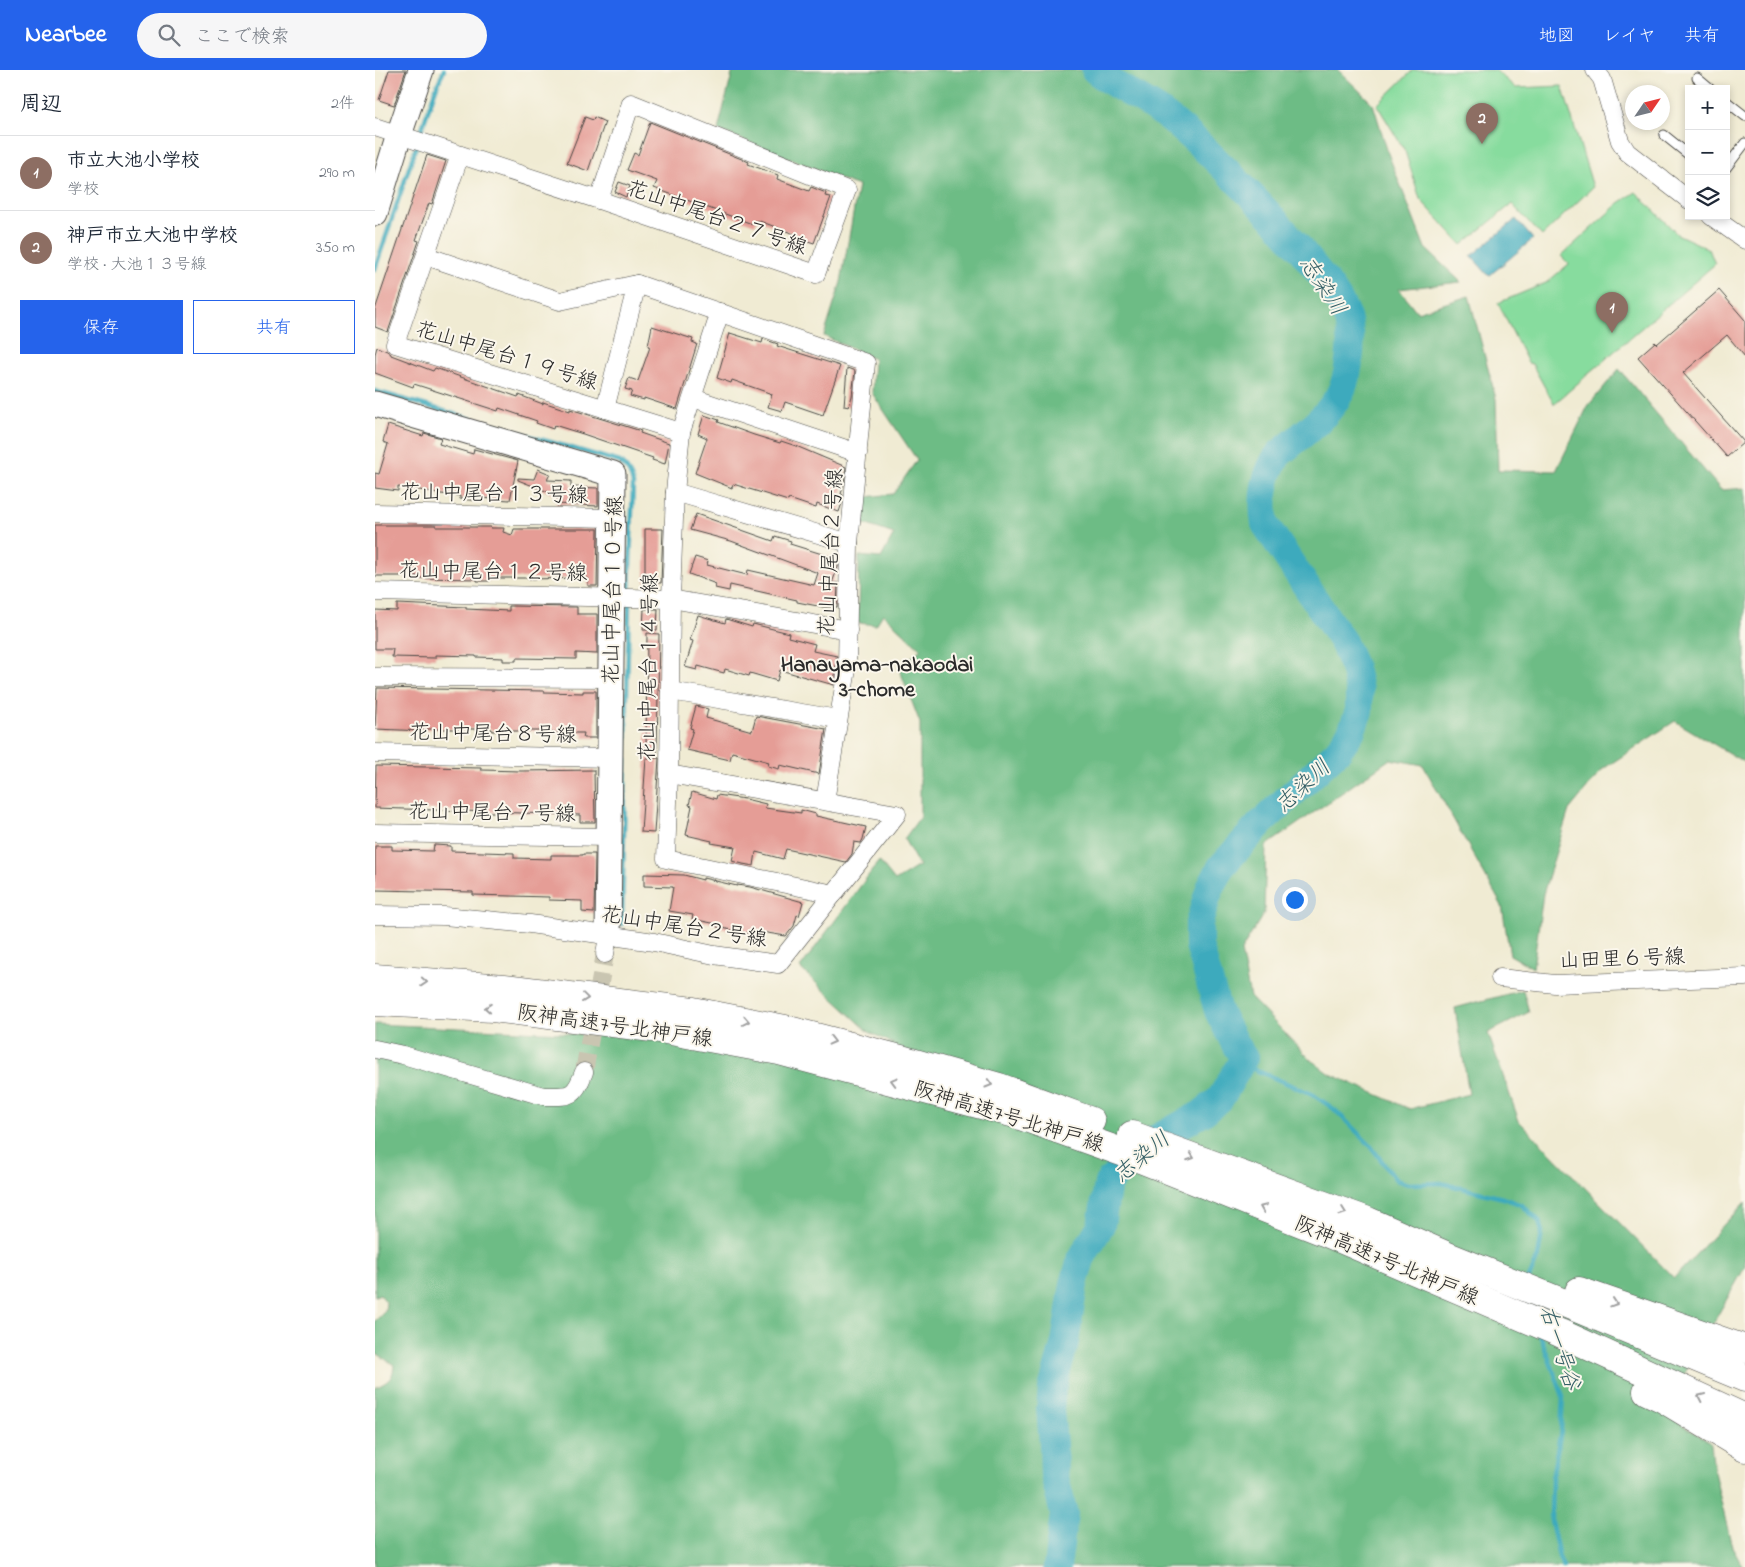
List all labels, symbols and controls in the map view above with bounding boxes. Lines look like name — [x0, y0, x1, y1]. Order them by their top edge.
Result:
search box — [137, 13, 487, 58]
text: Nearbee — [25, 18, 107, 53]
icon: search — [155, 21, 183, 49]
text: ここで検索 — [195, 24, 290, 51]
text: 地図 — [1539, 24, 1575, 50]
text: レイヤ — [1603, 24, 1656, 50]
text: 共有 — [1684, 24, 1720, 50]
north arrow — [1625, 85, 1670, 130]
map controls — [1685, 85, 1730, 220]
button: + — [1685, 85, 1730, 130]
text: 周辺 — [20, 90, 62, 120]
text: 2件 — [331, 92, 355, 116]
pin: 2 — [1466, 103, 1498, 144]
button: − — [1685, 130, 1730, 175]
text: 市立大池小学校 — [67, 148, 200, 175]
text: 1 — [33, 161, 39, 185]
text: 290 m — [319, 161, 355, 185]
street label: 花山中尾台２７号線 — [622, 174, 811, 264]
button: layers — [1685, 175, 1730, 220]
text: 学校 — [67, 178, 99, 202]
text: 神戸市立大池中学校 — [67, 223, 238, 250]
text: 2 — [32, 236, 40, 260]
text: 350 m — [316, 236, 355, 260]
water label: 志染川 — [1290, 250, 1353, 323]
text: 学校 · 大池１３号線 — [67, 253, 206, 277]
pin: 1 — [1596, 292, 1628, 333]
button: 保存 — [20, 300, 183, 354]
button: 共有 — [193, 300, 355, 354]
street label: 花山中尾台１９号線 — [412, 315, 601, 399]
street label: 花山中尾台２号線 — [813, 467, 851, 637]
street label: 花山中尾台１３号線 — [399, 478, 589, 512]
street label: 花山中尾台１０号線 — [597, 495, 631, 685]
street label: 花山中尾台１２号線 — [398, 556, 588, 590]
street label: 花山中尾台１４号線 — [633, 572, 667, 762]
district label: Hanayama-nakaodai 3-chome — [781, 650, 973, 707]
street label: 花山中尾台８号線 — [409, 719, 577, 751]
water label: 志染川 — [1269, 753, 1339, 821]
street label: 花山中尾台７号線 — [408, 798, 576, 830]
your location — [1282, 887, 1308, 913]
street label: 花山中尾台２号線 — [598, 900, 769, 956]
street label: 山田里６号線 — [1559, 943, 1686, 977]
one-way arrow — [420, 976, 428, 987]
one-way arrow — [582, 992, 590, 1003]
street label: 阪神高速7号北神戸線 — [515, 998, 715, 1056]
one-way arrow — [484, 1003, 492, 1014]
one-way arrow — [742, 1016, 750, 1026]
one-way arrow — [827, 1035, 836, 1046]
street label: 阪神高速7号北神戸線 — [910, 1075, 1107, 1161]
one-way arrow — [890, 1076, 899, 1087]
one-way arrow — [984, 1078, 992, 1088]
water label: 志染川 — [1107, 1125, 1178, 1192]
one-way arrow — [1186, 1151, 1194, 1161]
one-way arrow — [1259, 1203, 1268, 1214]
one-way arrow — [1339, 1206, 1347, 1216]
street label: 阪神高速7号北神戸線 — [1289, 1209, 1483, 1314]
one-way arrow — [1610, 1297, 1618, 1307]
water label: 右一号谷 — [1529, 1301, 1587, 1396]
one-way arrow — [1697, 1393, 1706, 1404]

